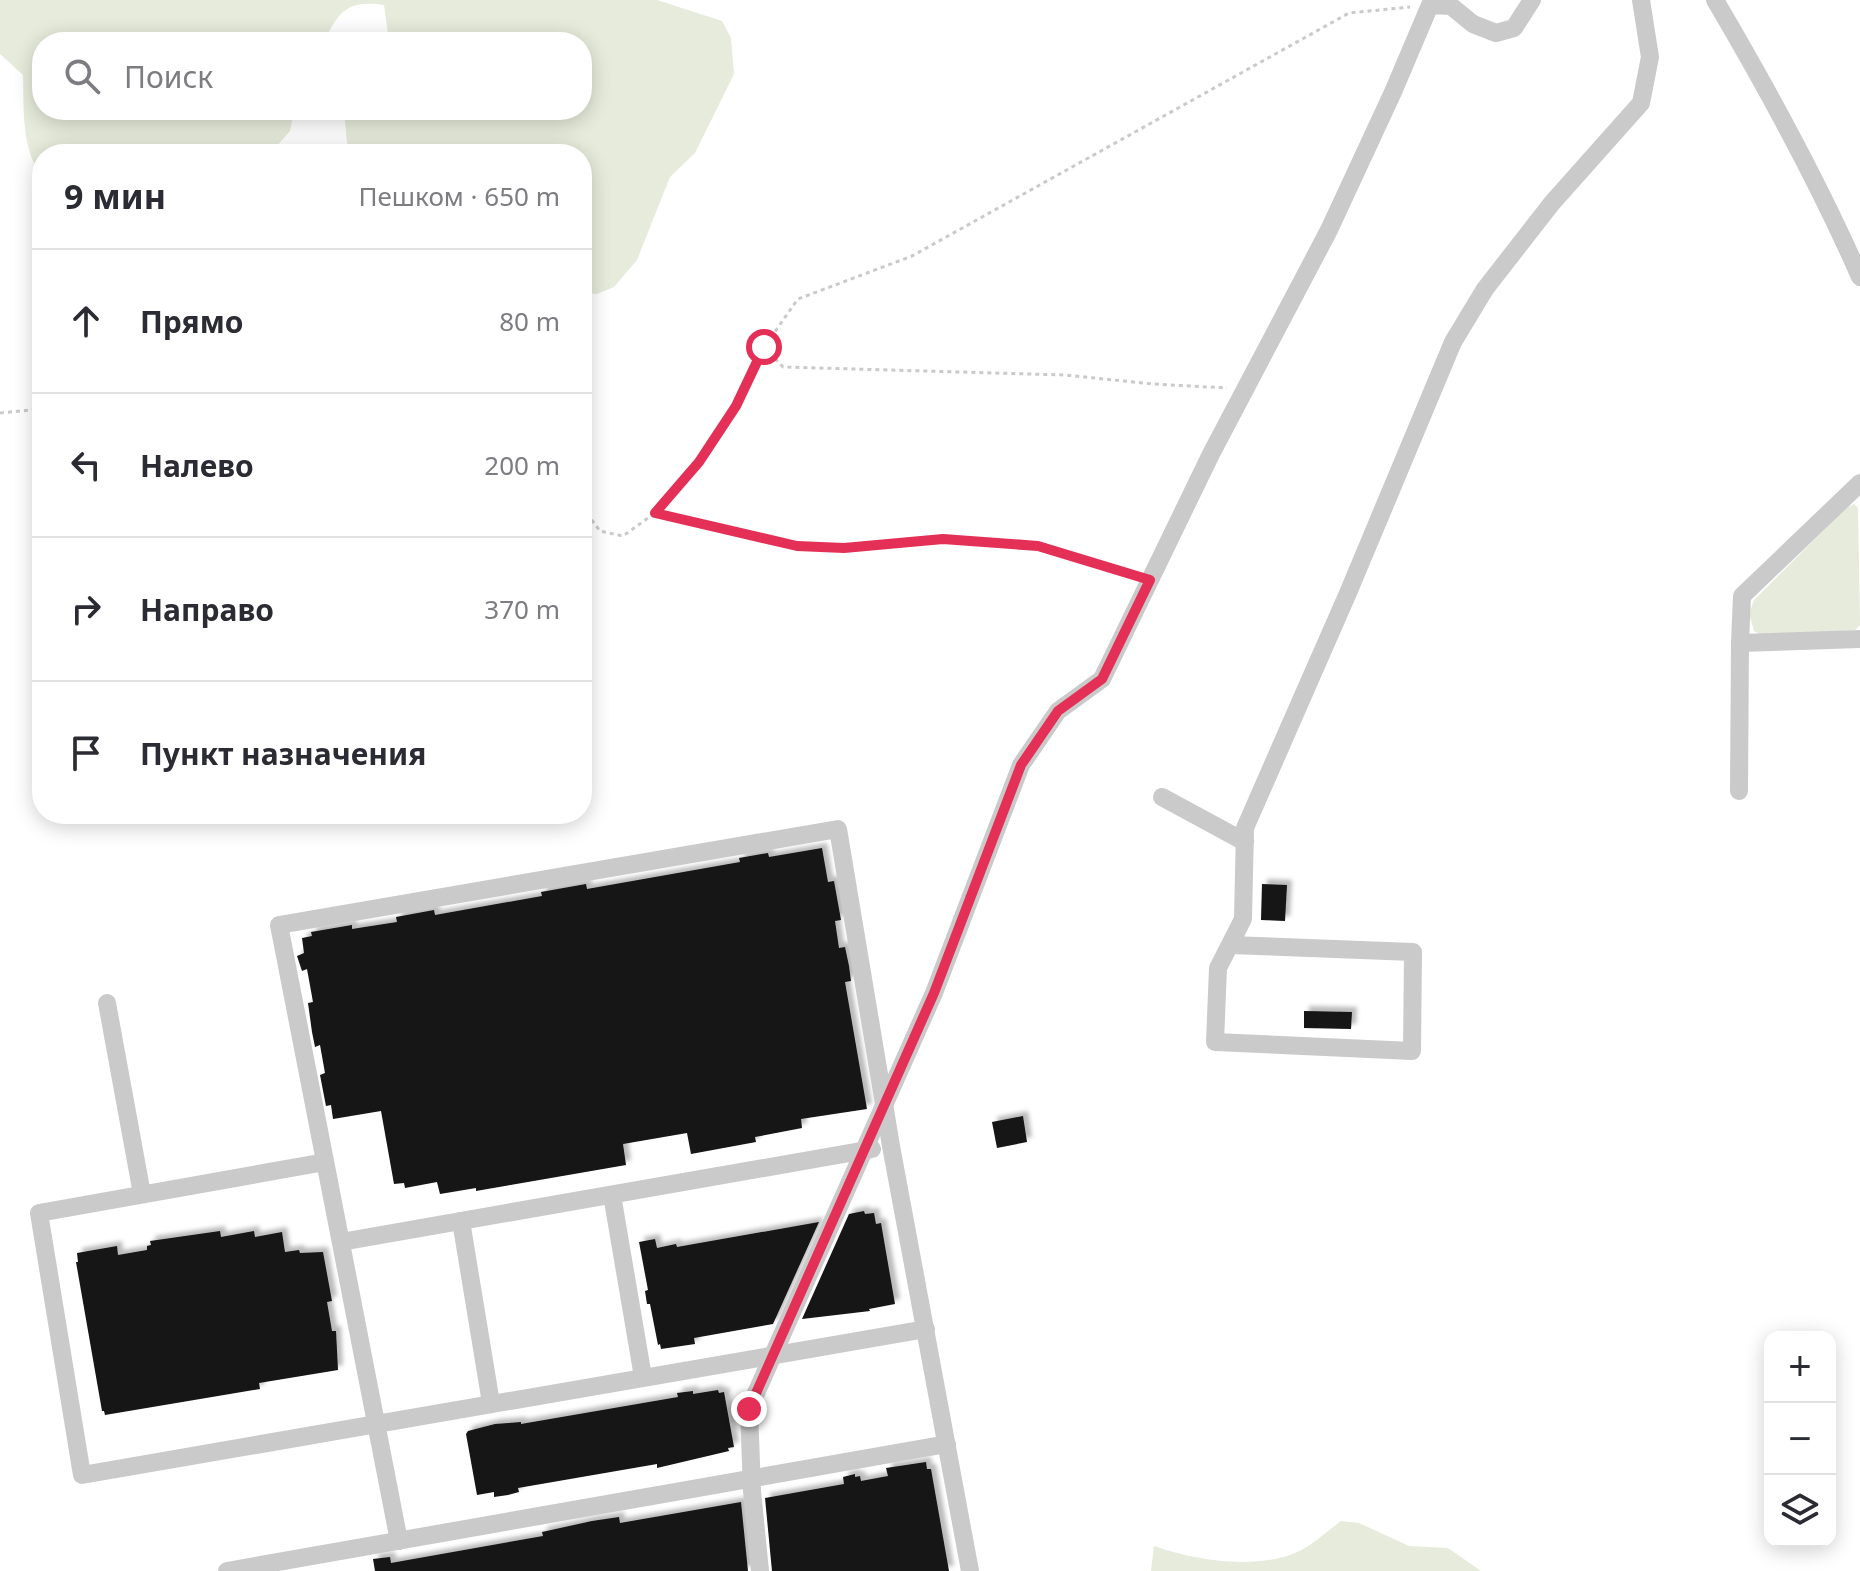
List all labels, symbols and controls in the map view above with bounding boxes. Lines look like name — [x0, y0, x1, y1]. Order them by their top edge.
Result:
search box — [32, 32, 592, 120]
icon: search — [60, 54, 104, 98]
text: Поиск — [124, 56, 213, 97]
text: 9 мин — [64, 173, 166, 219]
text: Пешком · 650 m — [358, 178, 560, 214]
icon: ahead — [64, 299, 108, 343]
text: Прямо — [140, 301, 244, 342]
text: 80 m — [499, 303, 560, 339]
route start — [746, 329, 782, 365]
icon: left — [64, 443, 108, 487]
text: Налево — [140, 445, 254, 486]
text: 200 m — [484, 447, 560, 483]
icon: right — [64, 587, 108, 631]
text: Направо — [140, 589, 274, 630]
text: 370 m — [484, 591, 560, 627]
icon: arrive — [64, 731, 108, 775]
text: Пункт назначения — [140, 733, 426, 774]
map controls — [1764, 1331, 1836, 1547]
button: + — [1764, 1331, 1836, 1403]
route end — [731, 1391, 767, 1427]
button: − — [1764, 1403, 1836, 1475]
button: layers — [1764, 1475, 1836, 1547]

